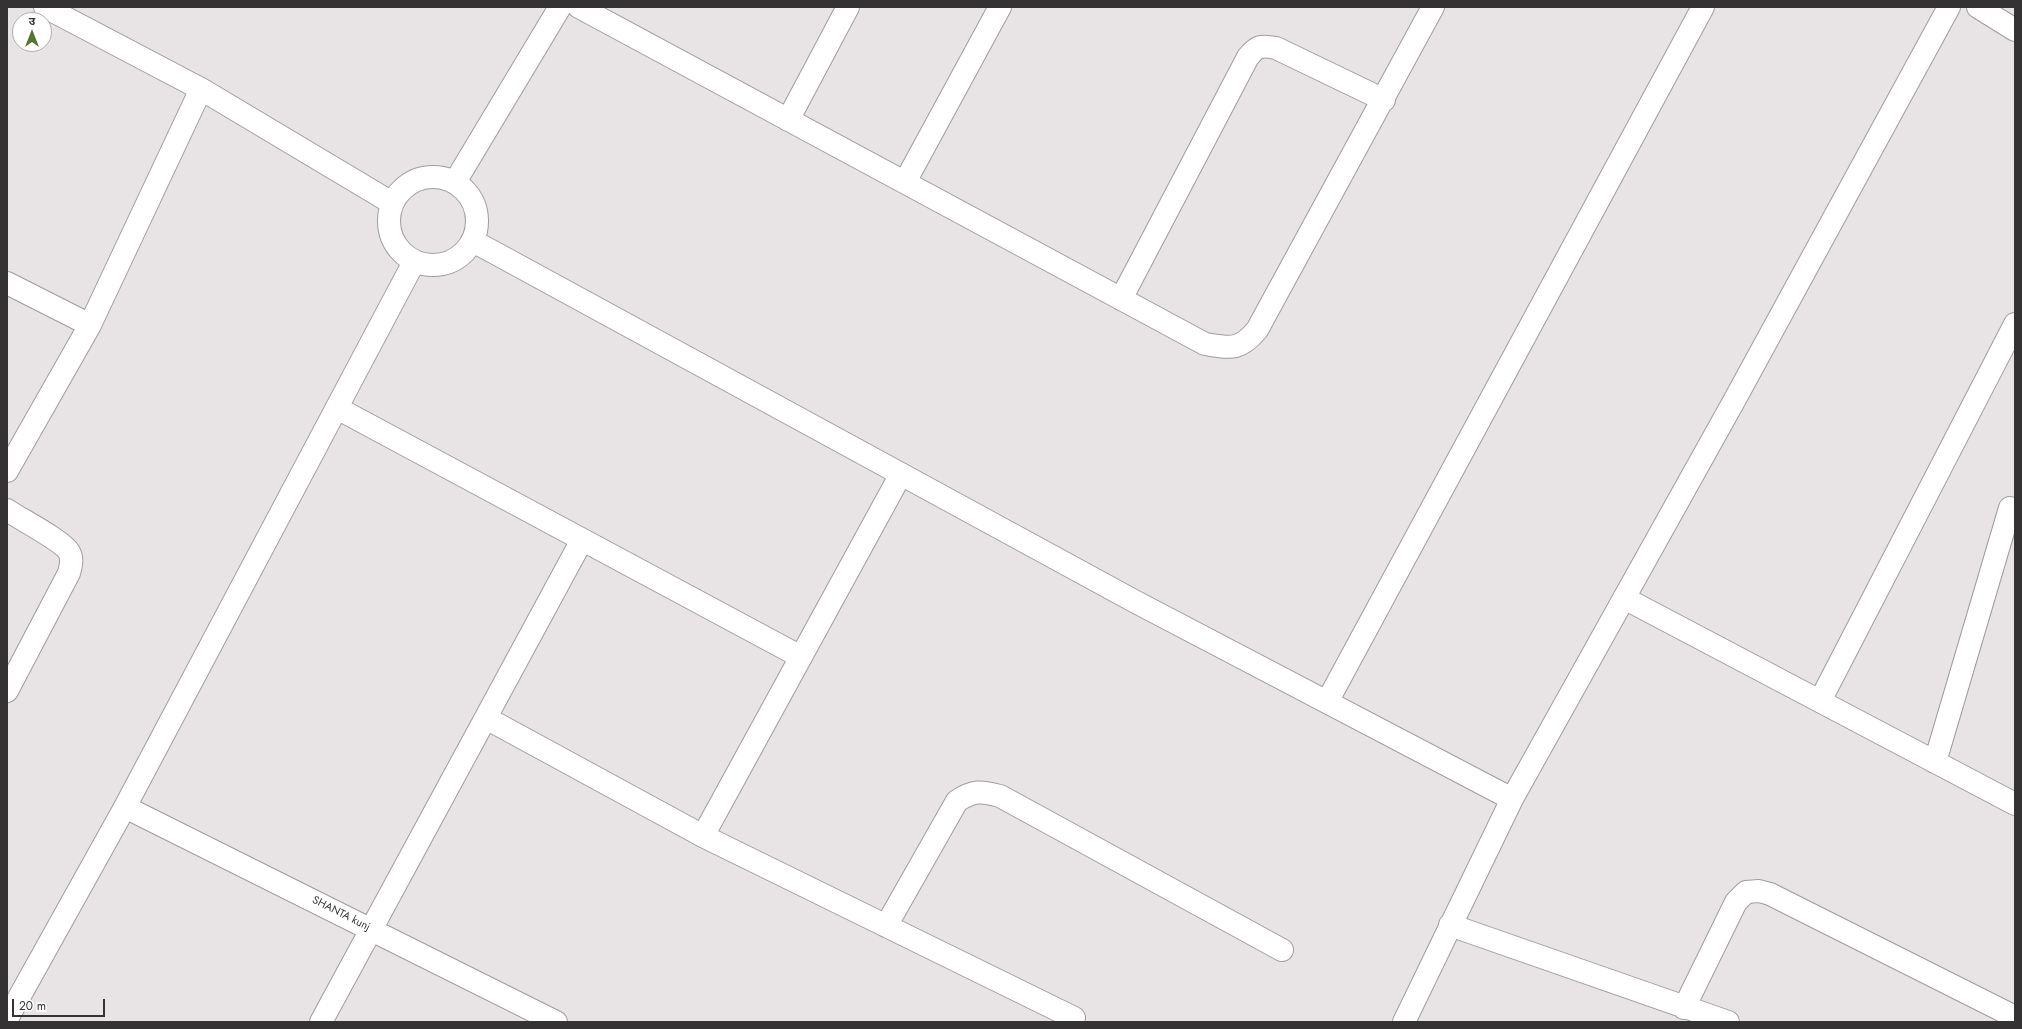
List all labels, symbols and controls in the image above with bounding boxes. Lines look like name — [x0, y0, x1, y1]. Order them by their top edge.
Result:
north arrow — [12, 12, 52, 52]
text: उ — [29, 13, 35, 29]
street label: SHANTA kunj — [310, 894, 372, 934]
scale bar — [14, 991, 107, 1017]
text: 20 m — [19, 997, 46, 1015]

